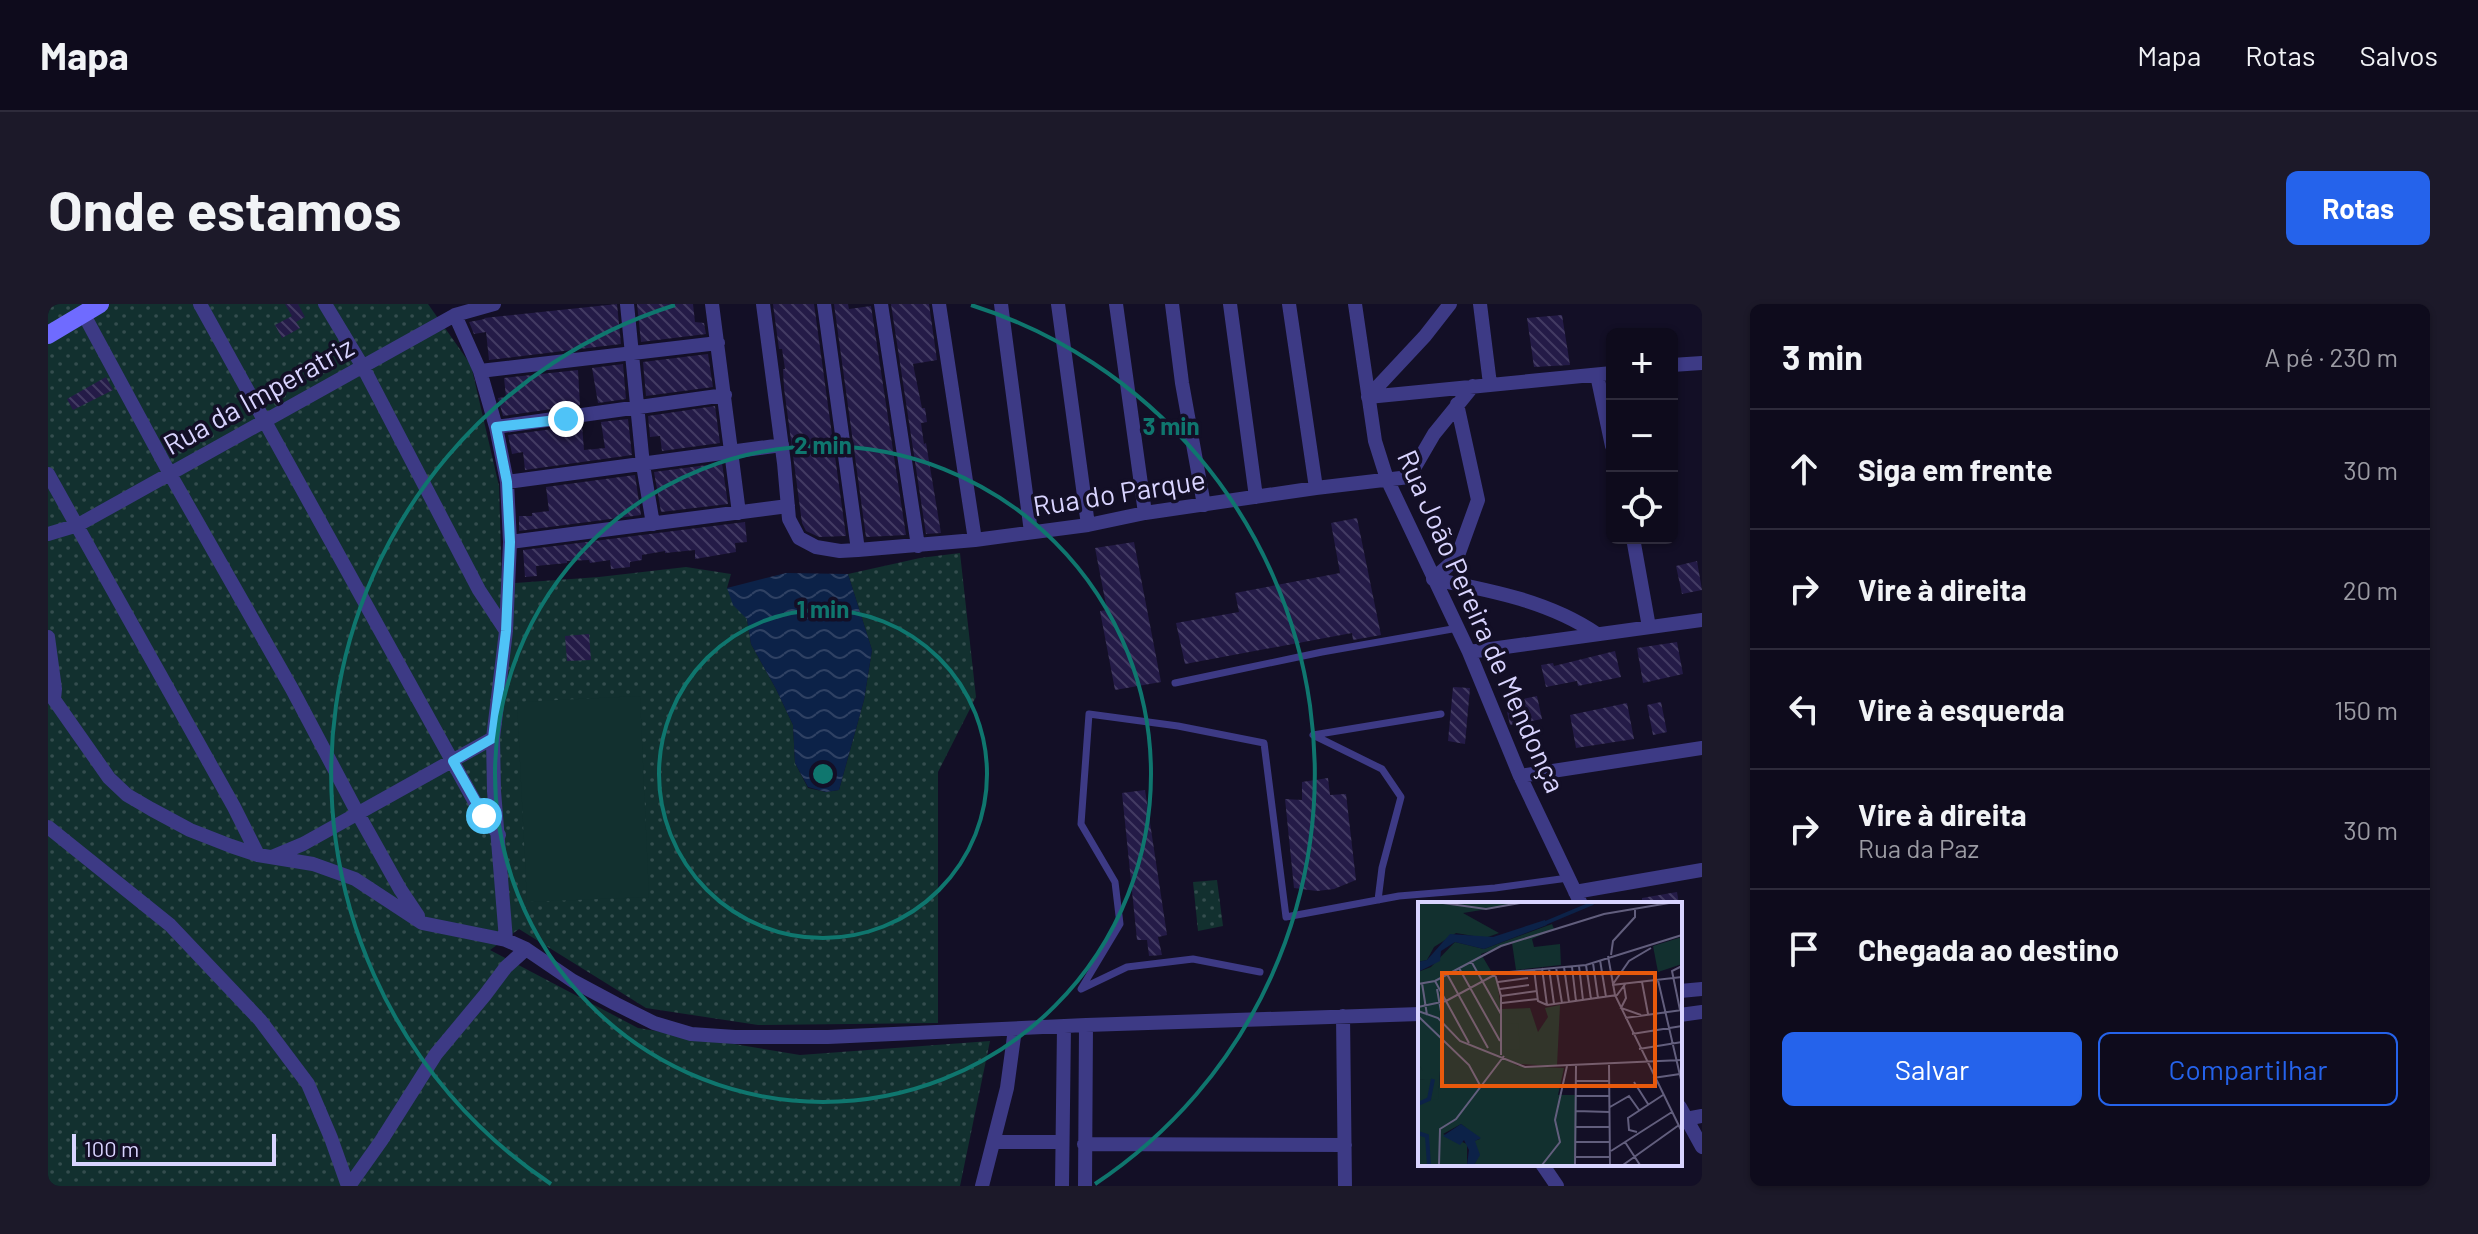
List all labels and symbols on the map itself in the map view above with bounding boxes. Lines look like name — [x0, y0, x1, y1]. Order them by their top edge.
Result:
street label: Rua da Imperatriz — [157, 329, 359, 461]
route end — [548, 401, 584, 437]
text: 3 min — [1142, 411, 1200, 440]
text: 2 min — [794, 430, 852, 459]
street label: Rua João Pereira de Mendonça — [1391, 444, 1573, 798]
street label: Rua do Parque — [1030, 462, 1208, 522]
text: 1 min — [797, 594, 849, 623]
centre of rings — [809, 760, 837, 788]
route start — [466, 798, 502, 834]
inset map — [1418, 902, 1682, 1166]
scale bar — [72, 1130, 276, 1166]

